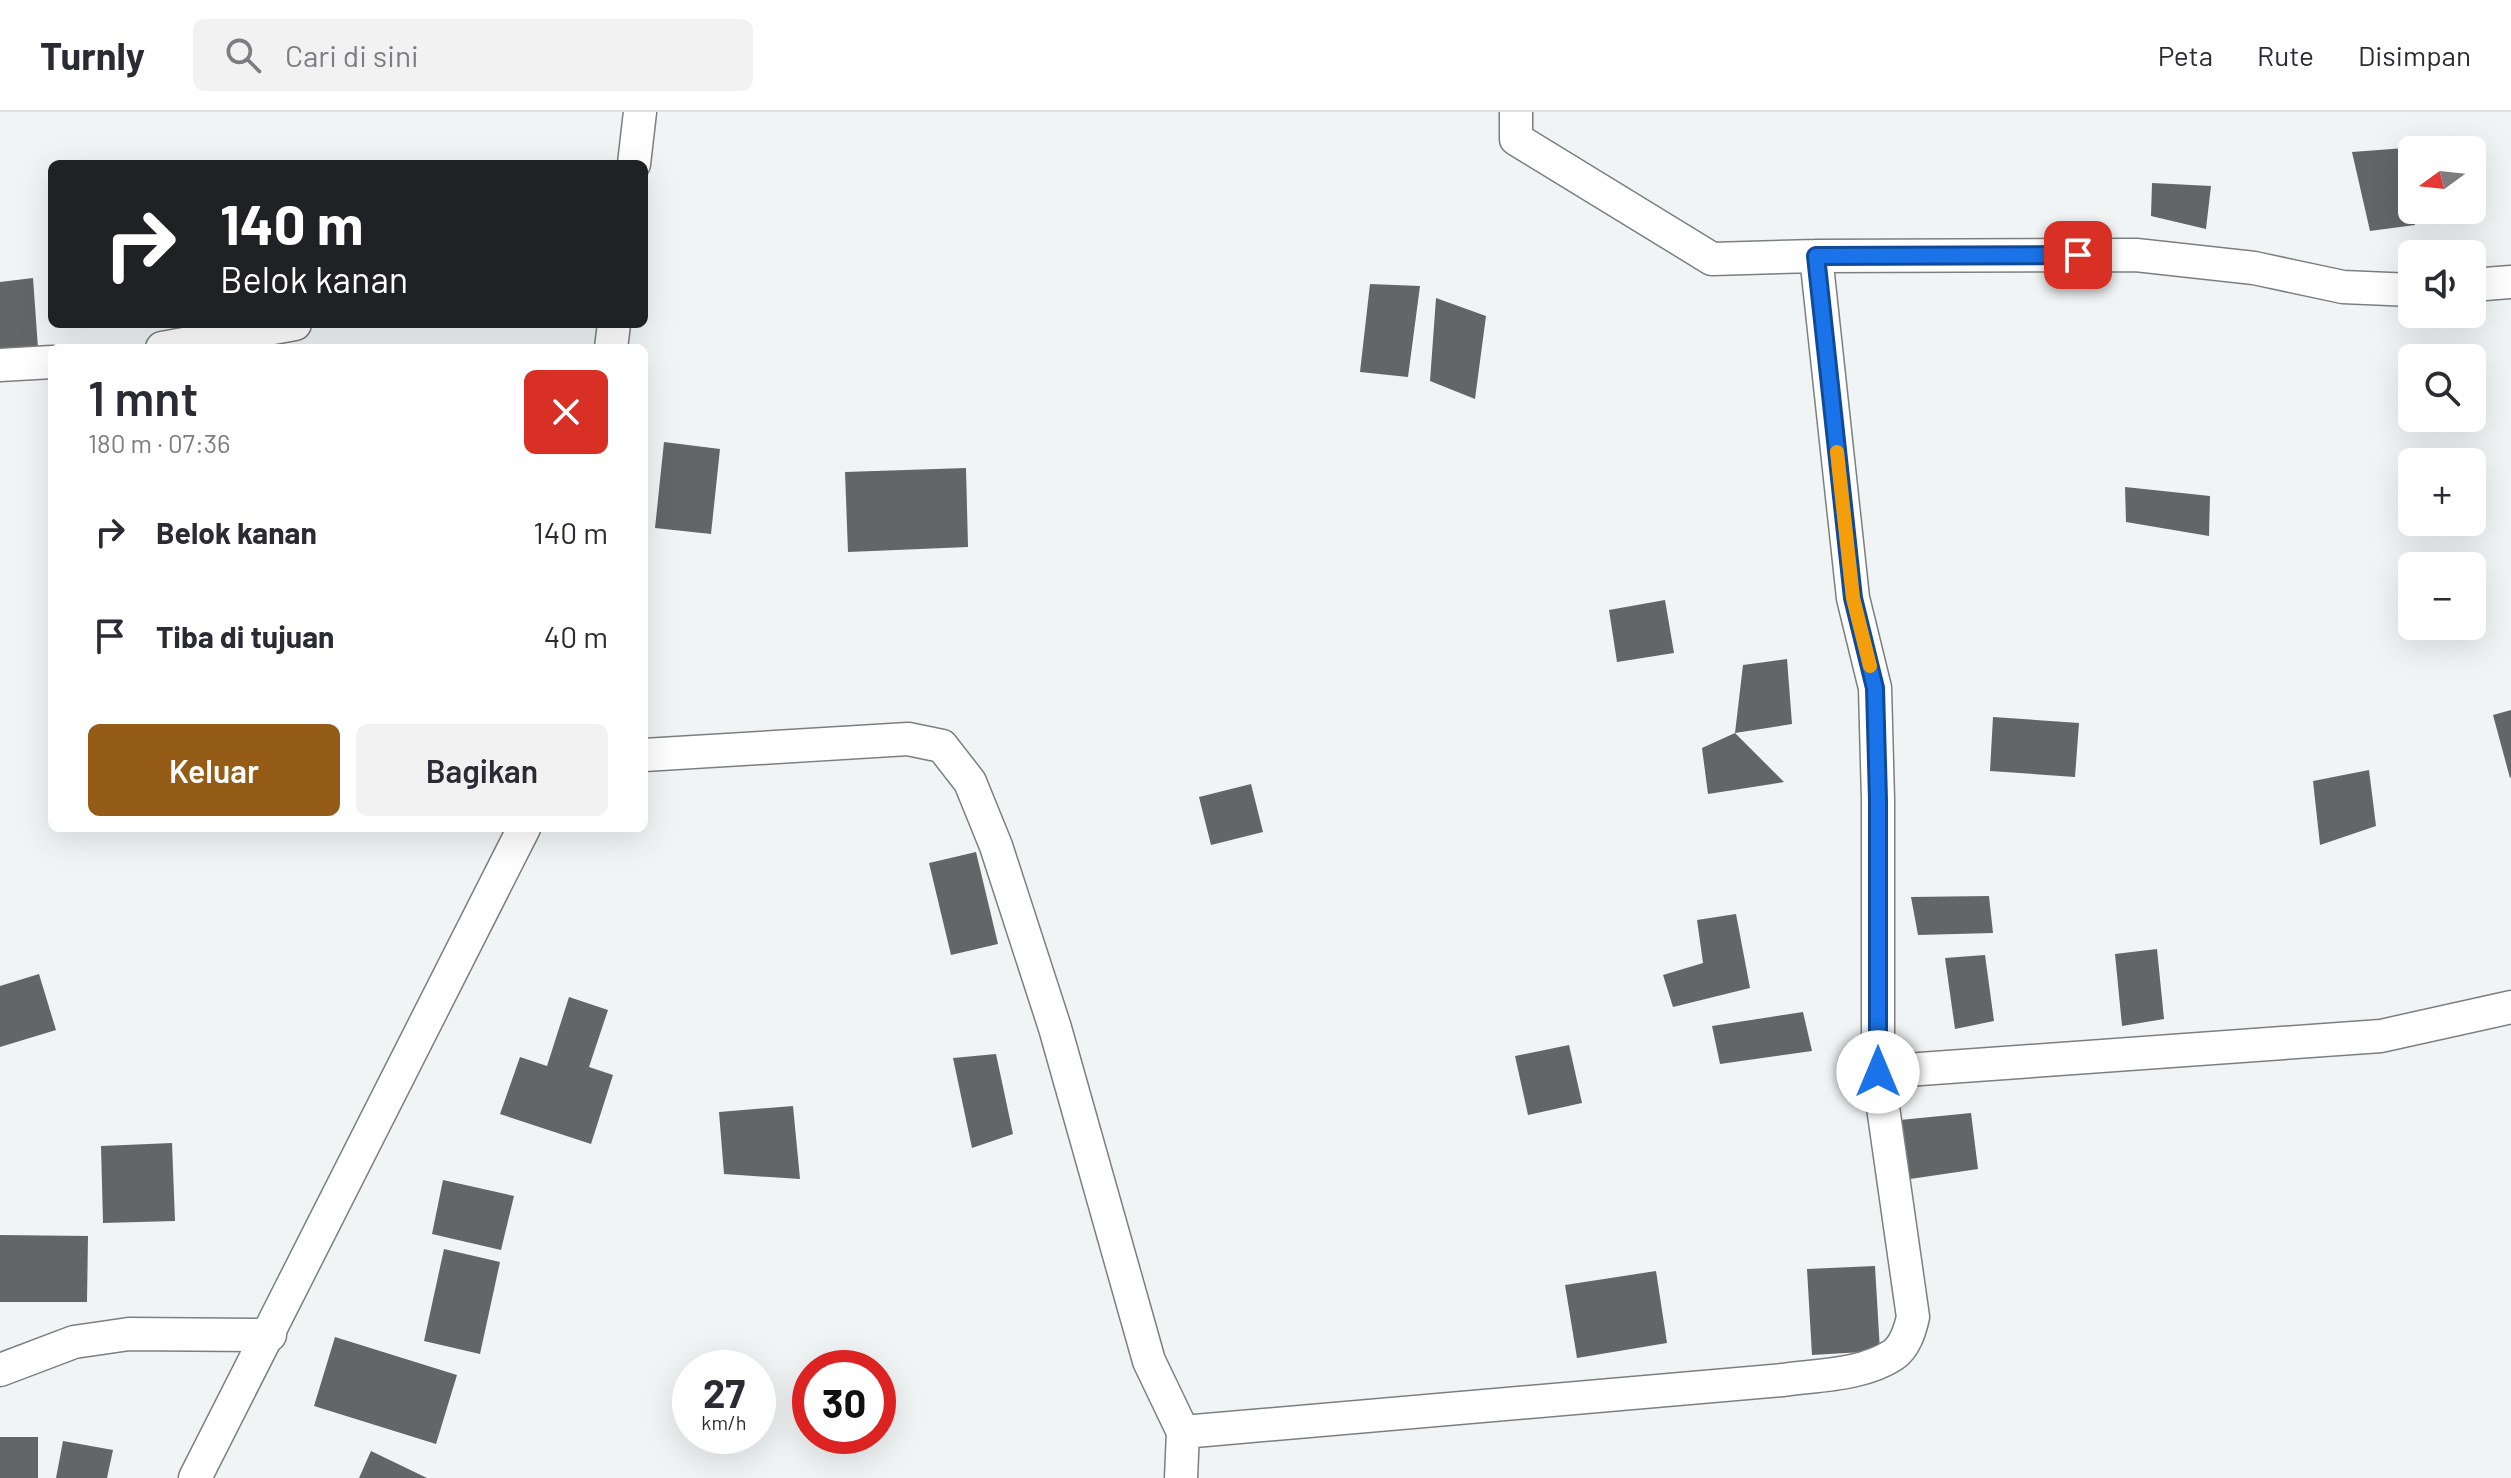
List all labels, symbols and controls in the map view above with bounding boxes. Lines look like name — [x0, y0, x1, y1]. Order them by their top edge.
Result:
search box — [193, 19, 753, 91]
text: Turnly — [40, 32, 145, 78]
icon: search — [221, 33, 265, 77]
text: Cari di sini — [285, 37, 419, 73]
text: Peta — [2158, 38, 2213, 72]
text: Rute — [2257, 38, 2314, 72]
text: Disimpan — [2358, 38, 2471, 72]
north arrow — [2398, 136, 2486, 224]
map controls — [2398, 136, 2486, 640]
text: 140 m — [220, 189, 364, 256]
icon: right — [88, 192, 192, 296]
pin — [2044, 221, 2112, 289]
icon: arrive — [2056, 233, 2100, 277]
button: sound — [2398, 240, 2486, 328]
text: Belok kanan — [220, 257, 408, 300]
button: search — [2398, 344, 2486, 432]
text: 1 mnt — [88, 368, 198, 426]
button: close — [524, 370, 608, 454]
text: 180 m · 07:36 — [88, 427, 230, 458]
button: + — [2398, 448, 2486, 536]
icon: right — [88, 510, 132, 554]
text: Belok kanan — [156, 514, 317, 550]
text: 140 m — [533, 514, 608, 550]
button: − — [2398, 552, 2486, 640]
icon: arrive — [88, 614, 132, 658]
text: Tiba di tujuan — [156, 618, 334, 654]
text: 40 m — [544, 618, 608, 654]
button: Keluar — [88, 724, 340, 816]
button: Bagikan — [356, 724, 608, 816]
position arrow — [1836, 1030, 1920, 1114]
speed limit sign: 30 — [792, 1350, 896, 1454]
text: 27 — [703, 1368, 745, 1416]
text: km/h — [701, 1410, 747, 1434]

